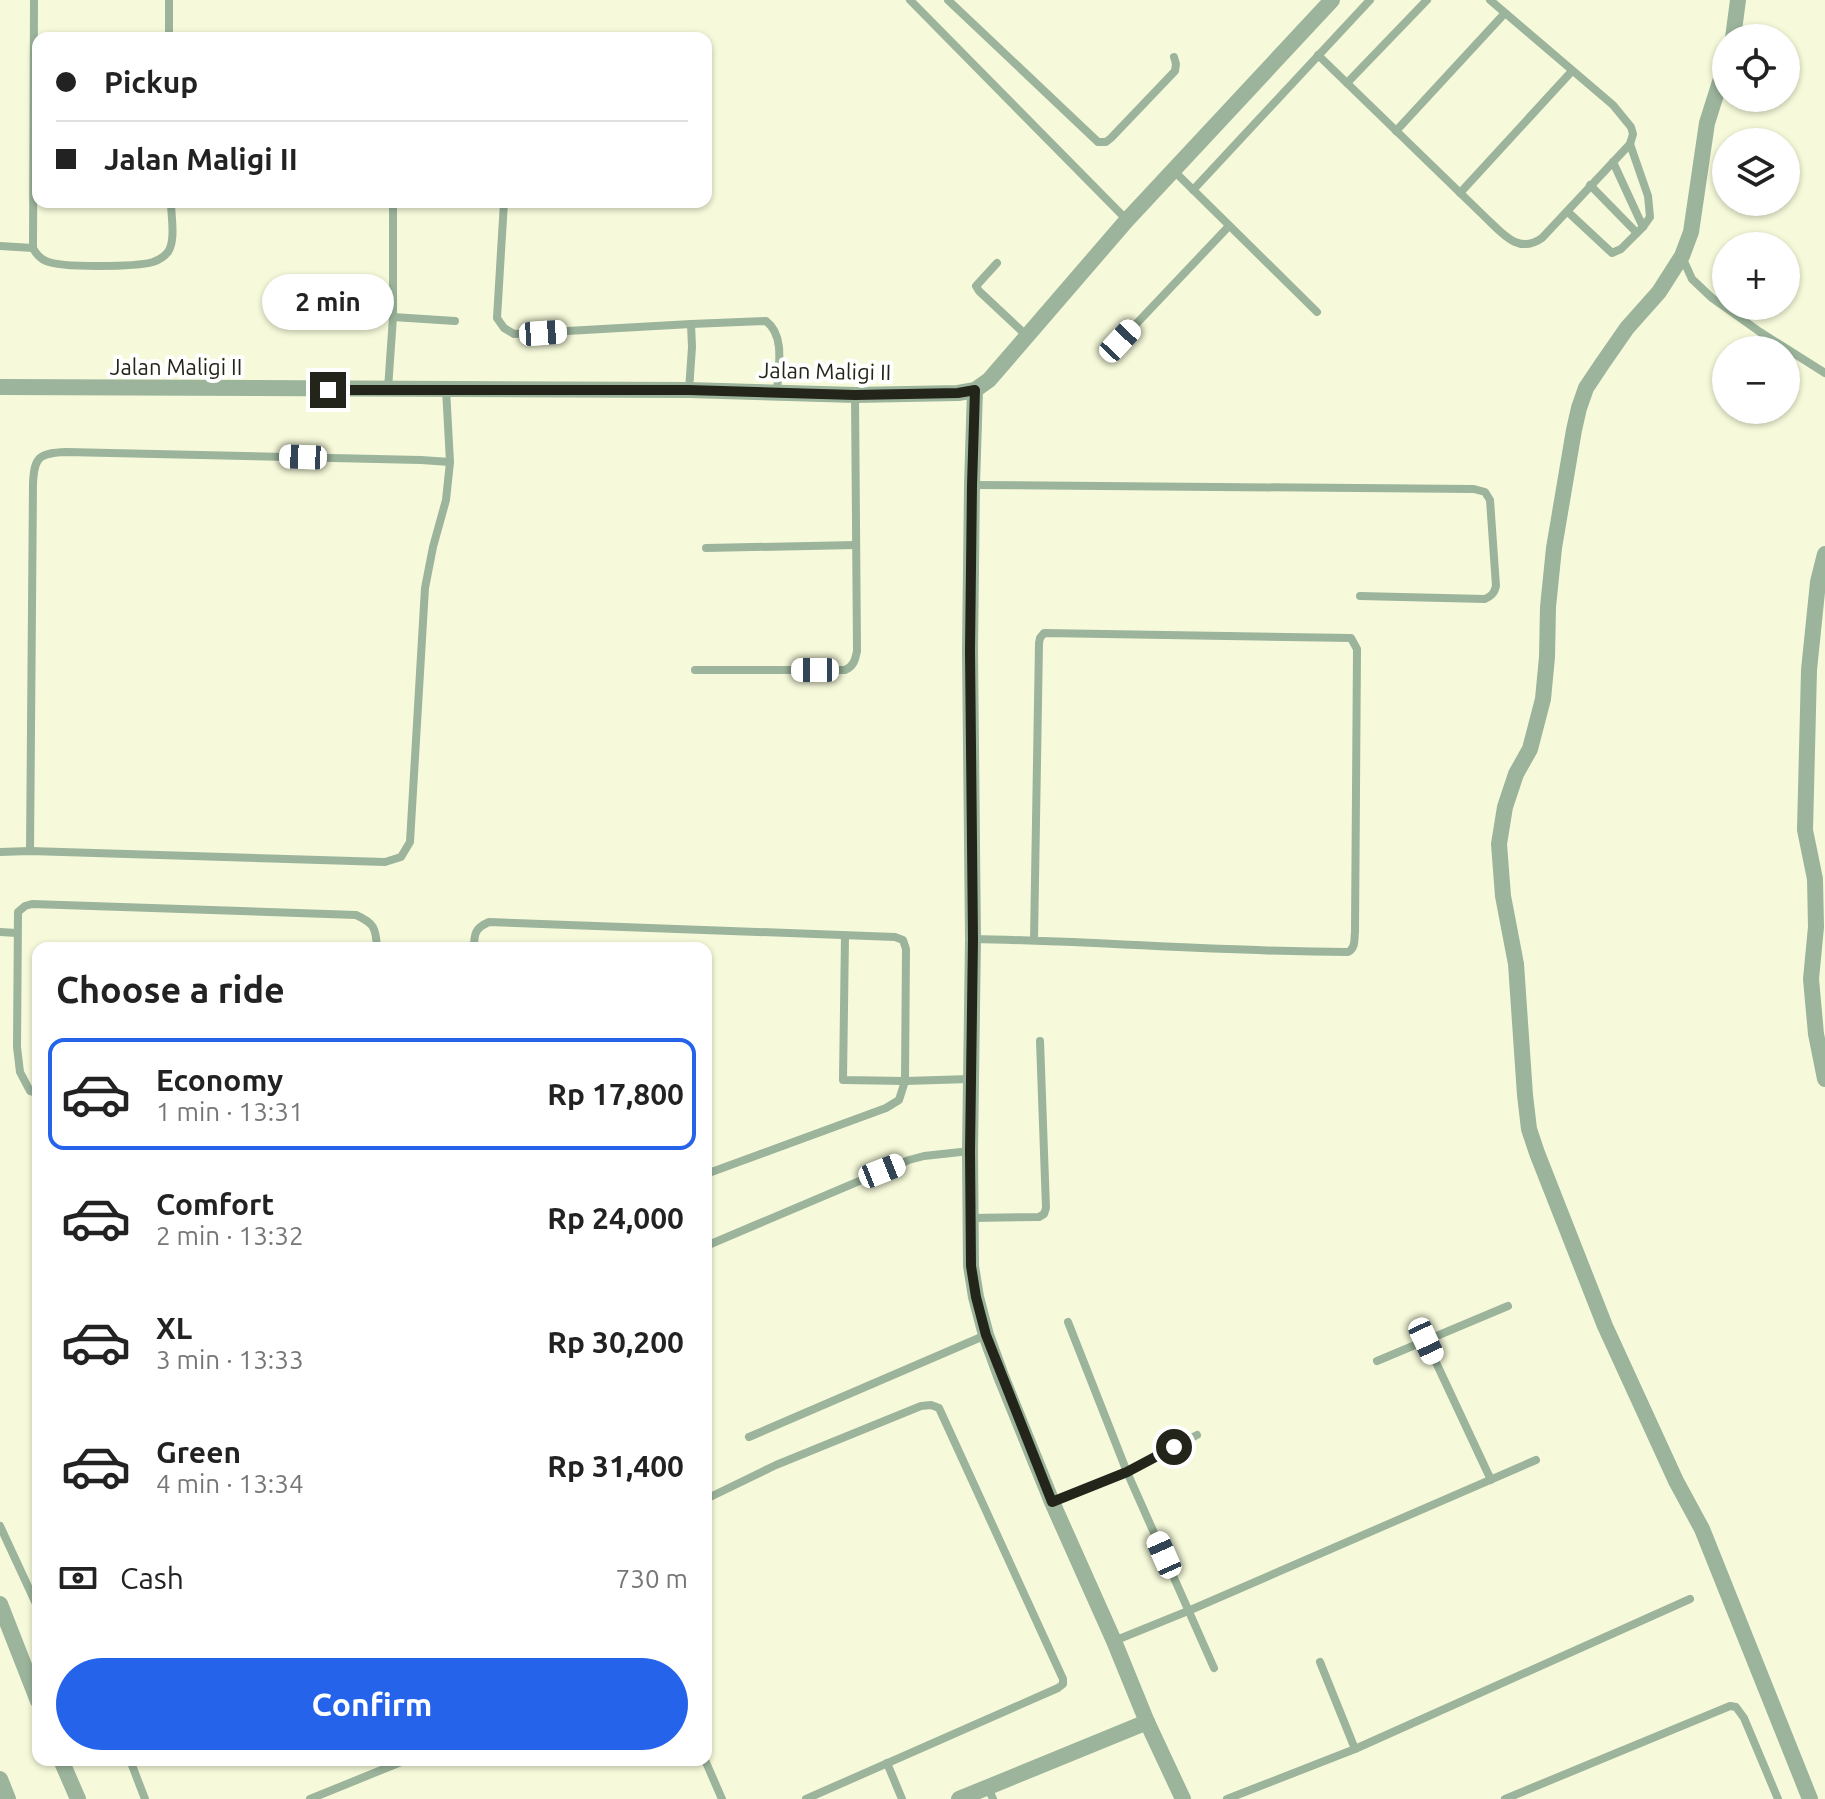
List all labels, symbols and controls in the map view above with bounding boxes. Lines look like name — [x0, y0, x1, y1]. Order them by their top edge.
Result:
map controls — [1712, 24, 1800, 424]
button: locate — [1712, 24, 1800, 112]
text: Pickup — [104, 65, 198, 99]
button: layers — [1712, 128, 1800, 216]
text: Jalan Maligi II — [104, 142, 298, 176]
button: + — [1712, 232, 1800, 320]
callout: 2 min — [262, 274, 394, 330]
text: 2 min — [295, 287, 361, 316]
car — [1095, 315, 1145, 367]
car — [518, 319, 568, 347]
button: − — [1712, 336, 1800, 424]
street label: Jalan Maligi II — [110, 354, 242, 379]
street label: Jalan Maligi II — [758, 357, 892, 384]
route end — [310, 372, 346, 408]
car — [279, 444, 327, 470]
car — [791, 658, 839, 682]
text: Choose a ride — [56, 969, 285, 1010]
icon: car — [60, 1058, 132, 1130]
text: Economy — [156, 1063, 283, 1097]
text: Rp 17,800 — [547, 1077, 684, 1111]
text: 1 min · 13:31 — [156, 1097, 304, 1126]
car — [855, 1151, 909, 1191]
icon: car — [60, 1182, 132, 1254]
text: Comfort — [156, 1187, 274, 1221]
text: Rp 24,000 — [547, 1201, 684, 1235]
text: 2 min · 13:32 — [156, 1221, 304, 1250]
icon: car — [60, 1306, 132, 1378]
text: XL — [156, 1311, 192, 1345]
car — [1405, 1314, 1447, 1368]
text: Rp 30,200 — [547, 1325, 684, 1359]
text: 3 min · 13:33 — [156, 1345, 304, 1374]
route start — [1156, 1429, 1192, 1465]
icon: car — [60, 1430, 132, 1502]
text: Green — [156, 1435, 241, 1469]
text: Rp 31,400 — [547, 1449, 684, 1483]
text: 4 min · 13:34 — [156, 1469, 304, 1498]
car — [1143, 1528, 1185, 1582]
icon: cash — [56, 1556, 100, 1600]
text: Cash — [120, 1561, 184, 1595]
text: 730 m — [616, 1564, 688, 1593]
button: Confirm — [56, 1658, 688, 1750]

